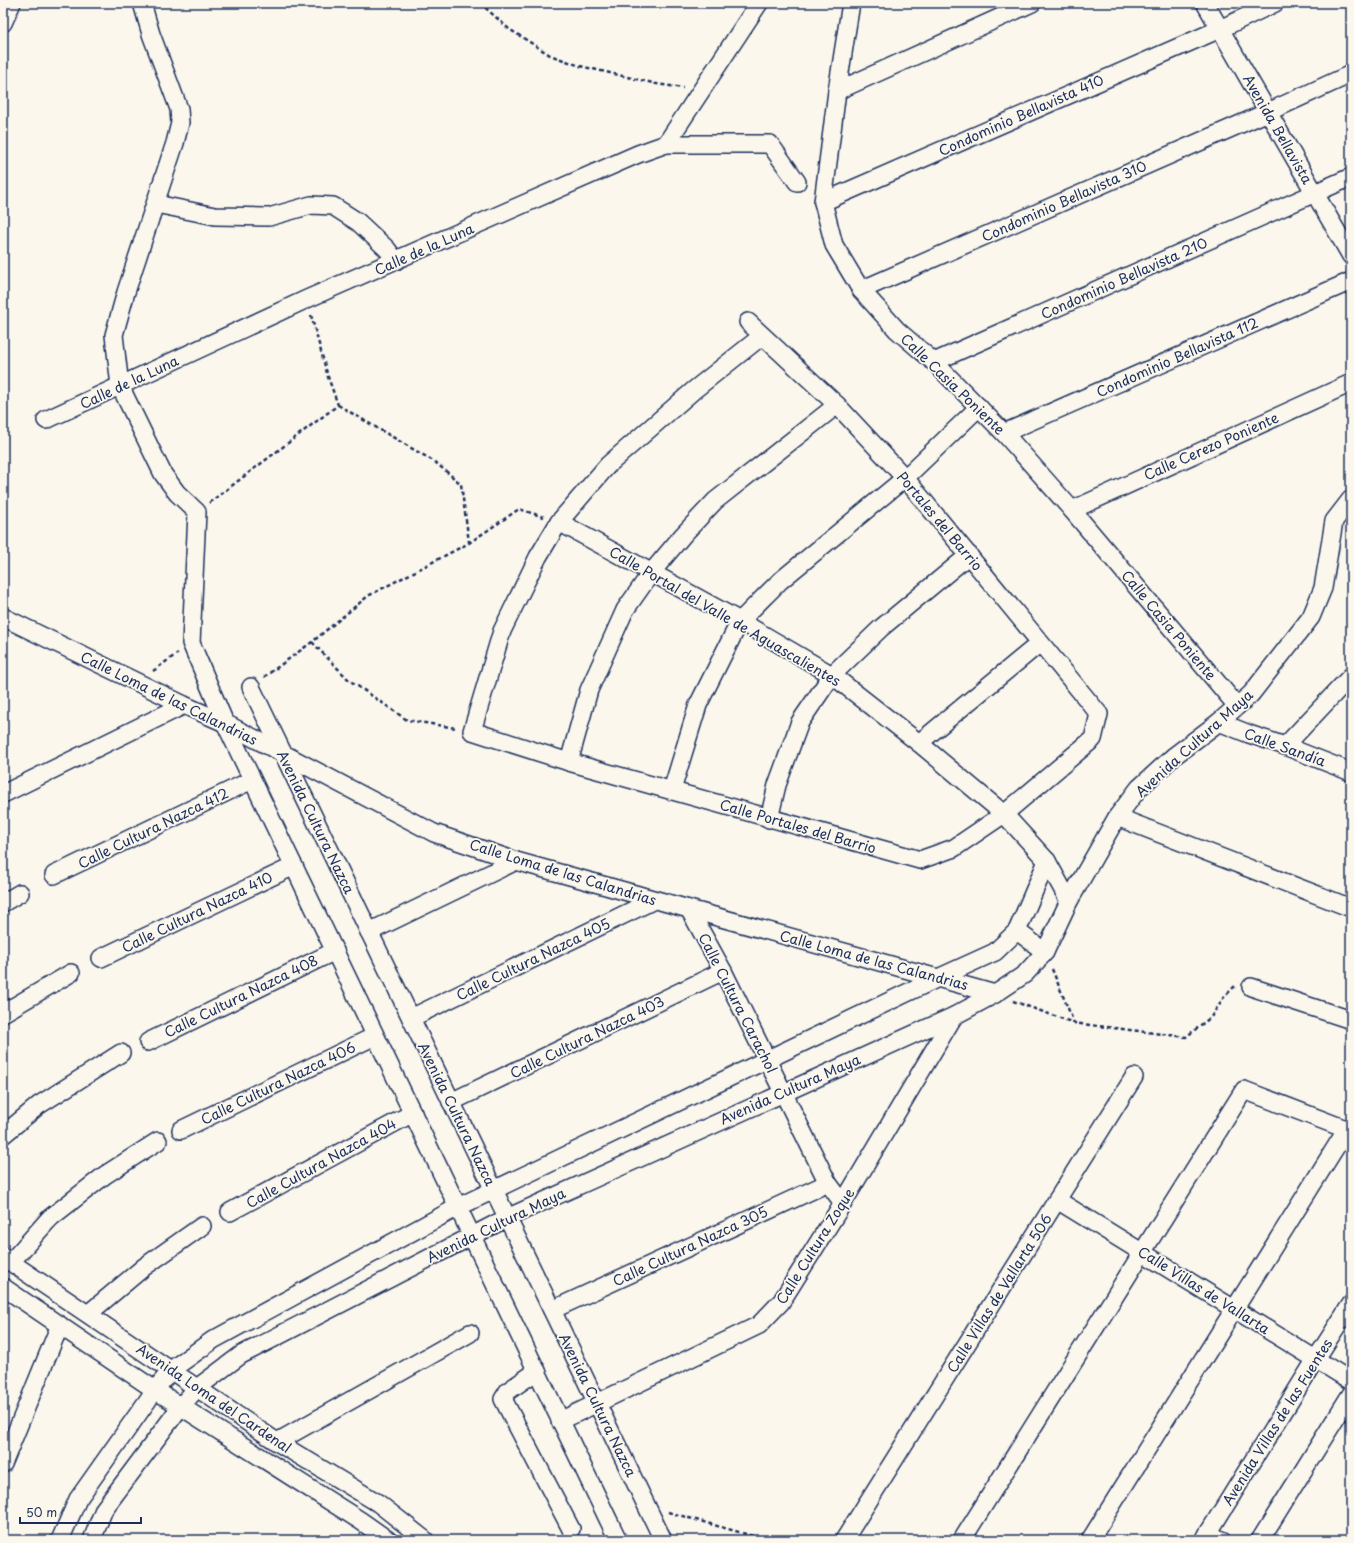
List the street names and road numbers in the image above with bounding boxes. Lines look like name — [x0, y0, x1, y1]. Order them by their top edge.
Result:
street label: Condominio Bellavista 410 — [935, 69, 1107, 161]
street label: Avenida Bellavista — [1238, 70, 1318, 188]
street label: Condominio Bellavista 310 — [978, 155, 1150, 247]
street label: Calle de la Luna — [371, 218, 477, 280]
street label: Condominio Bellavista 210 — [1037, 232, 1211, 324]
street label: Condominio Bellavista 112 — [1093, 312, 1261, 402]
street label: Calle Casia Poniente — [896, 328, 1010, 440]
street label: Calle de la Luna — [76, 350, 182, 414]
street label: Calle Cerezo Poniente — [1140, 407, 1282, 485]
street label: Portales del Barrio — [892, 467, 988, 575]
street label: Calle Portal del Valle de Aguascalientes — [606, 541, 844, 691]
street label: Calle Casia Poniente — [1117, 565, 1222, 685]
street label: Calle Loma de las Calandrias — [77, 646, 261, 750]
street label: Avenida Cultura Maya — [1131, 684, 1258, 802]
street label: Calle Sandía — [1241, 722, 1329, 772]
street label: Avenida Cultura Nazca — [272, 747, 360, 897]
street label: Calle Cultura Nazca 412 — [74, 782, 232, 874]
street label: Calle Portales del Barrio — [717, 794, 879, 858]
street label: Calle Loma de las Calandrias — [467, 834, 659, 910]
street label: Calle Cultura Nazca 410 — [118, 866, 276, 958]
street label: Calle Cultura Nazca 405 — [453, 913, 613, 1005]
street label: Calle Loma de las Calandrias — [777, 925, 971, 995]
street label: Calle Cultura Carachol — [694, 929, 782, 1077]
street label: Calle Cultura Nazca 408 — [161, 950, 321, 1042]
street label: Calle Cultura Nazca 403 — [506, 990, 668, 1084]
street label: Calle Cultura Nazca 406 — [197, 1036, 359, 1130]
street label: Avenida Cultura Nazca — [413, 1039, 501, 1189]
street label: Avenida Cultura Maya — [716, 1048, 864, 1130]
street label: Calle Cultura Nazca 404 — [242, 1113, 400, 1213]
street label: Avenida Cultura Maya — [423, 1182, 569, 1268]
street label: Calle Cultura Zoque — [771, 1184, 859, 1308]
street label: Calle Cultura Nazca 305 — [609, 1201, 771, 1291]
street label: Calle Villas de Vallarta 506 — [941, 1209, 1057, 1377]
street label: Calle Villas de Vallarta — [1134, 1241, 1274, 1339]
street label: Avenida Cultura Nazca — [554, 1330, 642, 1480]
street label: Avenida Villas de las Fuentes — [1217, 1334, 1337, 1510]
street label: Avenida Loma del Cardenal — [132, 1338, 296, 1458]

